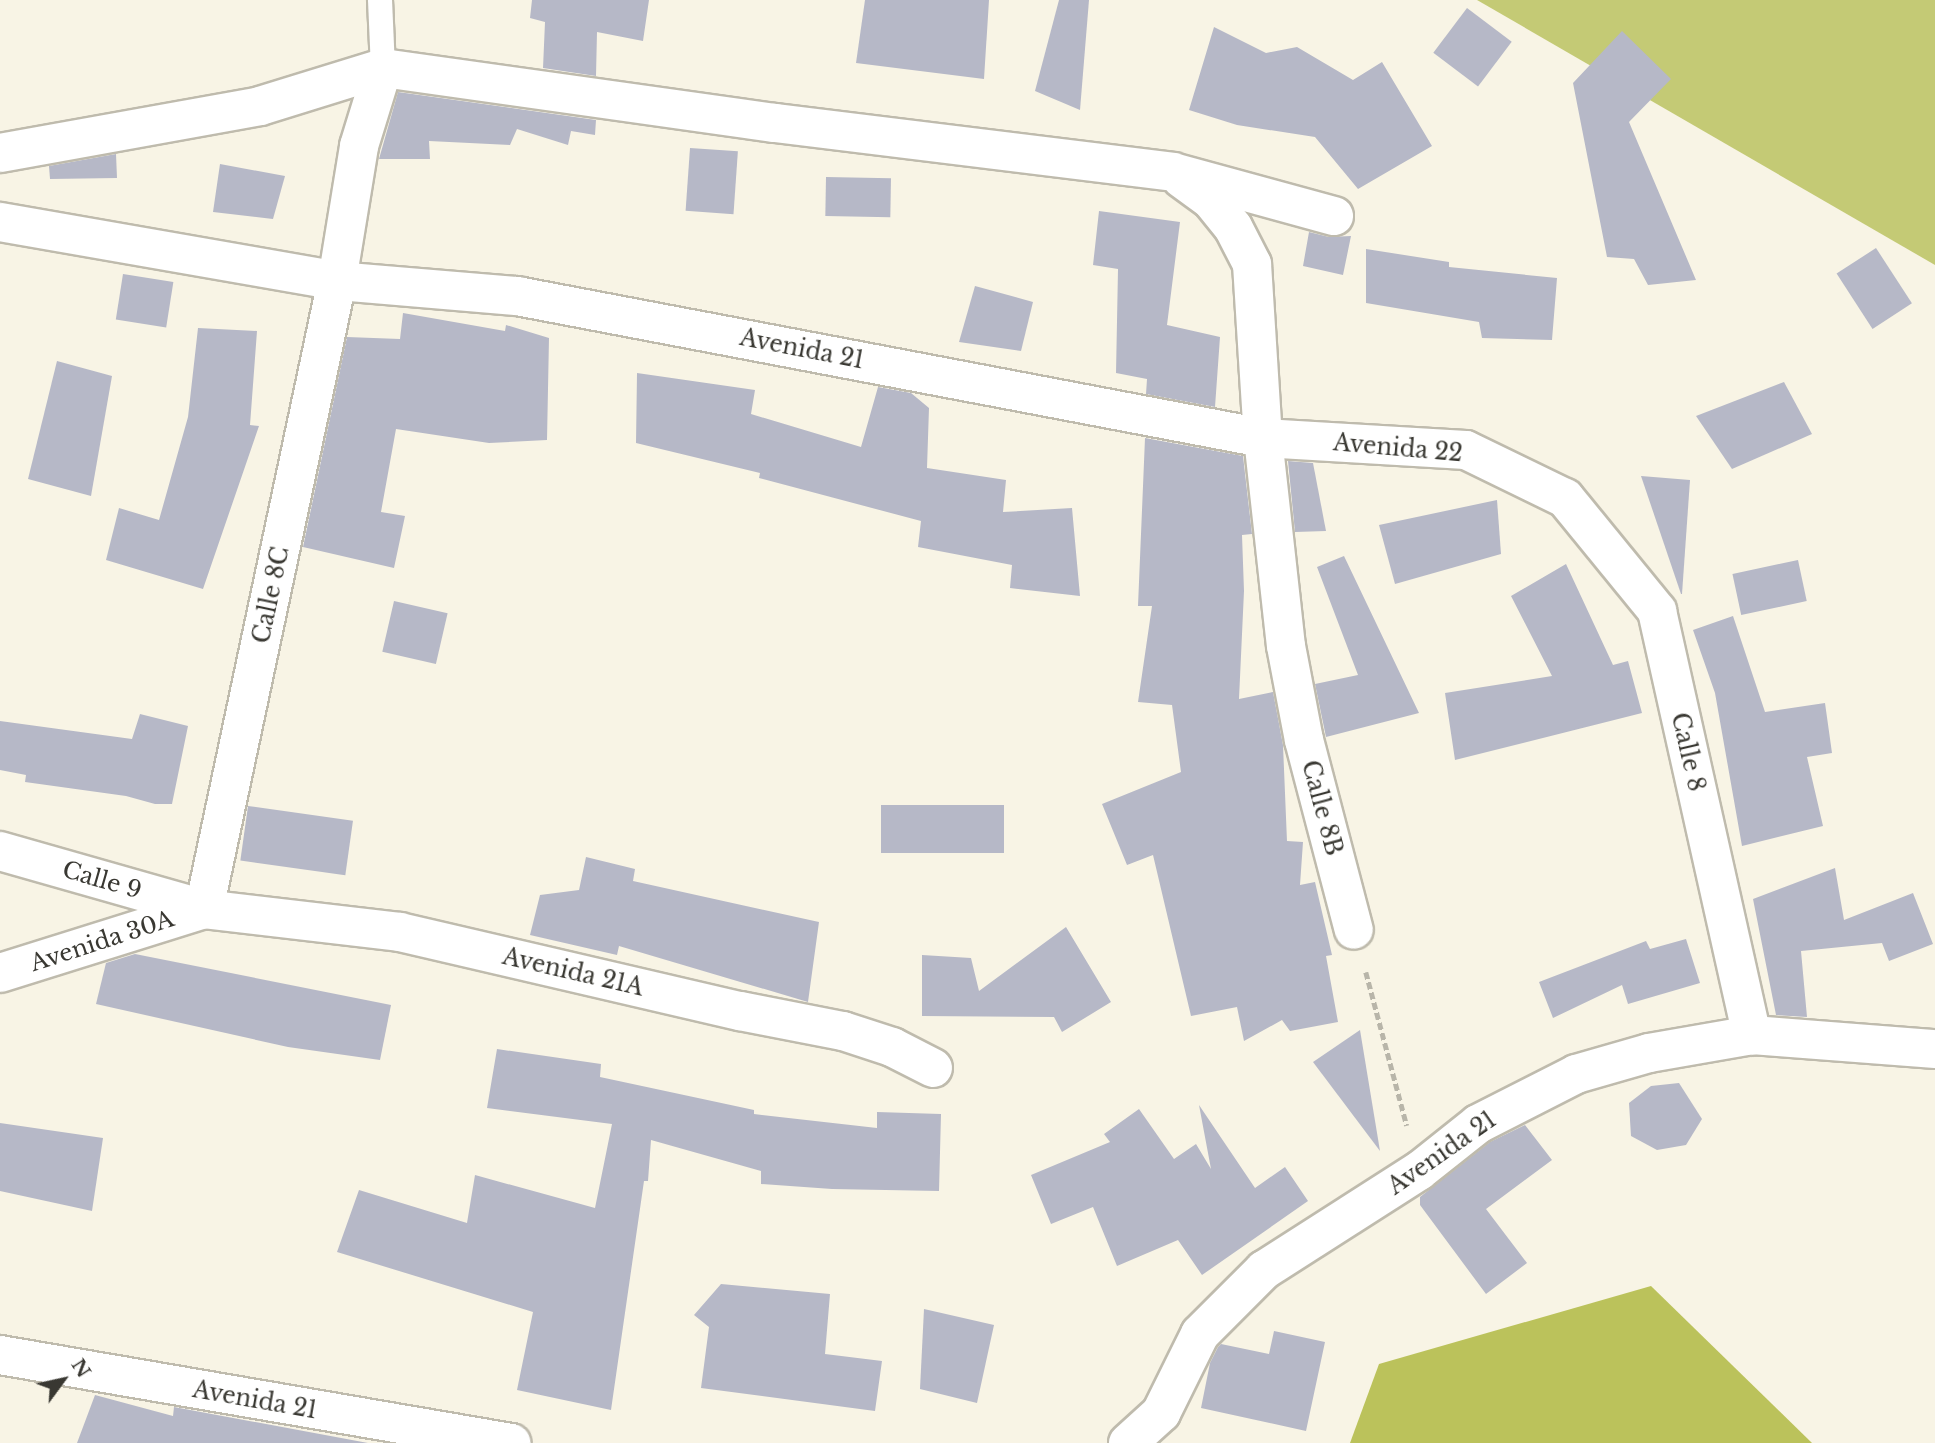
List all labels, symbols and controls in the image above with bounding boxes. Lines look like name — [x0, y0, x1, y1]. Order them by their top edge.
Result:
street label: Avenida 21 — [737, 323, 867, 375]
street label: Avenida 22 — [1332, 429, 1464, 467]
street label: Calle 8C — [247, 544, 295, 646]
street label: Calle 8 — [1666, 710, 1710, 794]
street label: Calle 8B — [1296, 757, 1348, 859]
street label: Calle 9 — [59, 856, 145, 904]
street label: Avenida 30A — [27, 905, 177, 977]
street label: Avenida 21A — [500, 942, 646, 1002]
street label: Avenida 21 — [1382, 1106, 1502, 1200]
north arrow — [28, 1345, 98, 1415]
text: N — [67, 1355, 96, 1382]
street label: Avenida 21 — [190, 1375, 320, 1425]

